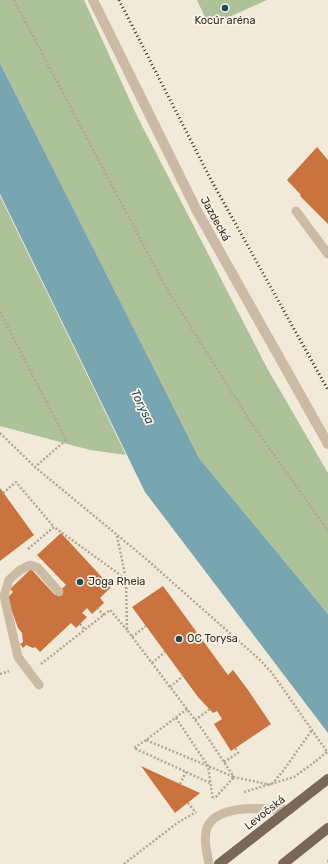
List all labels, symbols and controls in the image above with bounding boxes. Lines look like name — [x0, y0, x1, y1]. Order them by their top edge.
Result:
marker: Kocúr aréna — [220, 3, 230, 13]
place label: Kocúr aréna — [194, 14, 256, 28]
street label: Jazdecká — [197, 194, 233, 244]
water label: Torysa — [127, 387, 157, 427]
place label: Joga Rheia — [88, 575, 145, 589]
marker: Joga Rheia — [75, 577, 85, 587]
place label: OC Torysa — [187, 632, 238, 646]
marker: OC Torysa — [174, 634, 184, 644]
street label: Levočská — [242, 793, 288, 833]

